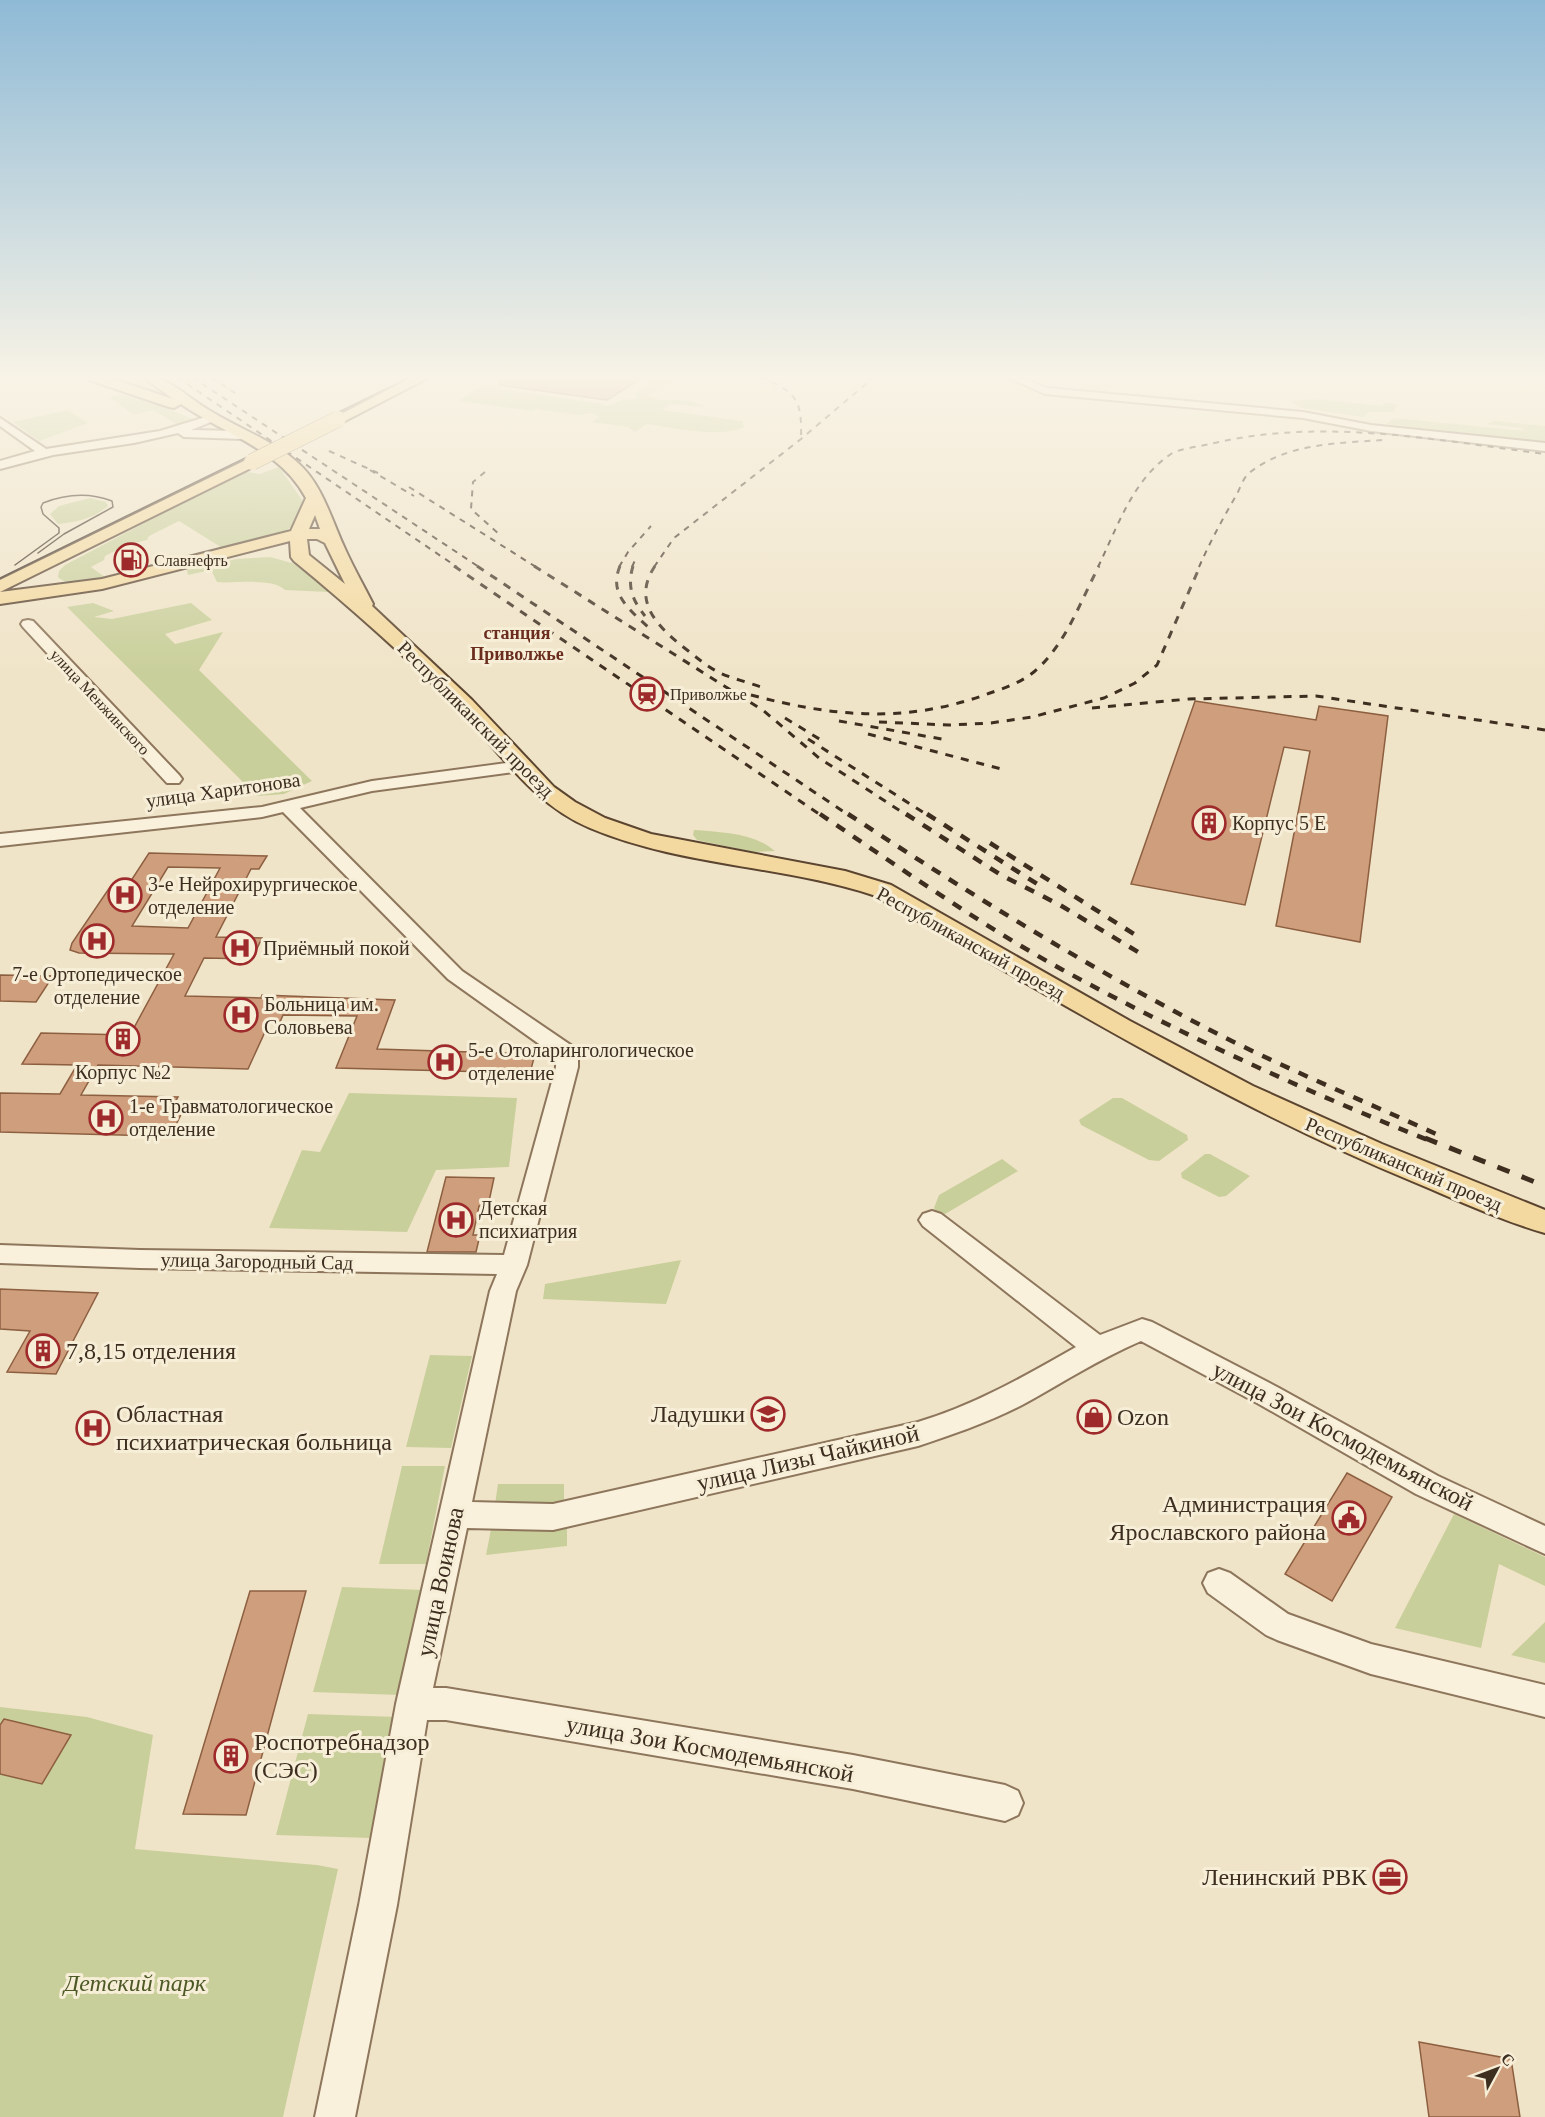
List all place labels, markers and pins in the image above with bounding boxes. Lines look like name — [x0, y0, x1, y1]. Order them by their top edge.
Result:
fuel station icon: Славнефть — [113, 542, 149, 578]
place label: Славнефть — [154, 552, 228, 570]
station icon: Приволжье — [629, 676, 665, 712]
place label: Приволжье — [670, 686, 747, 704]
building icon: Корпус 5 E — [1191, 805, 1227, 841]
place label: Корпус 5 E — [1232, 812, 1326, 835]
place label: 3-е Нейрохирургическое отделение — [148, 873, 358, 919]
hospital icon: 3-е Нейрохирургическое отделение — [107, 877, 143, 913]
hospital icon: 7-е Ортопедическое отделение — [79, 923, 115, 959]
hospital icon: Приёмный покой — [222, 930, 258, 966]
place label: Приёмный покой — [263, 937, 410, 960]
place label: 7-е Ортопедическое отделение — [12, 963, 182, 1009]
place label: Больница им. Соловьева — [264, 993, 379, 1038]
hospital icon: Больница им. Соловьева — [223, 997, 259, 1033]
building icon: Корпус №2 — [105, 1021, 141, 1057]
place label: 5-е Отоларингологическое отделение — [468, 1039, 694, 1085]
hospital icon: 5-е Отоларингологическое отделение — [427, 1044, 463, 1080]
place label: Корпус №2 — [75, 1061, 171, 1084]
place label: 1-е Травматологическое отделение — [129, 1095, 333, 1141]
hospital icon: 1-е Травматологическое отделение — [88, 1100, 124, 1136]
place label: Детская психиатрия — [479, 1197, 577, 1243]
hospital icon: Детская психиатрия — [438, 1202, 474, 1238]
building icon: 7,8,15 отделения — [25, 1333, 61, 1369]
place label: 7,8,15 отделения — [66, 1338, 236, 1364]
school or university icon: Ладушки — [750, 1396, 786, 1432]
shop icon: Ozon — [1076, 1399, 1112, 1435]
place label: Областная психиатрическая больница — [116, 1401, 392, 1455]
place label: Ладушки — [651, 1401, 745, 1427]
place label: Ozon — [1117, 1404, 1169, 1430]
hospital icon: Областная психиатрическая больница — [75, 1410, 111, 1446]
place label: Администрация Ярославского района — [1110, 1491, 1326, 1545]
public building icon: Администрация Ярославского района — [1331, 1500, 1367, 1536]
place label: Роспотребнадзор (СЭС) — [254, 1729, 430, 1783]
building icon: Роспотребнадзор (СЭС) — [213, 1738, 249, 1774]
office icon: Ленинский РВК — [1372, 1859, 1408, 1895]
place label: Ленинский РВК — [1202, 1864, 1368, 1890]

